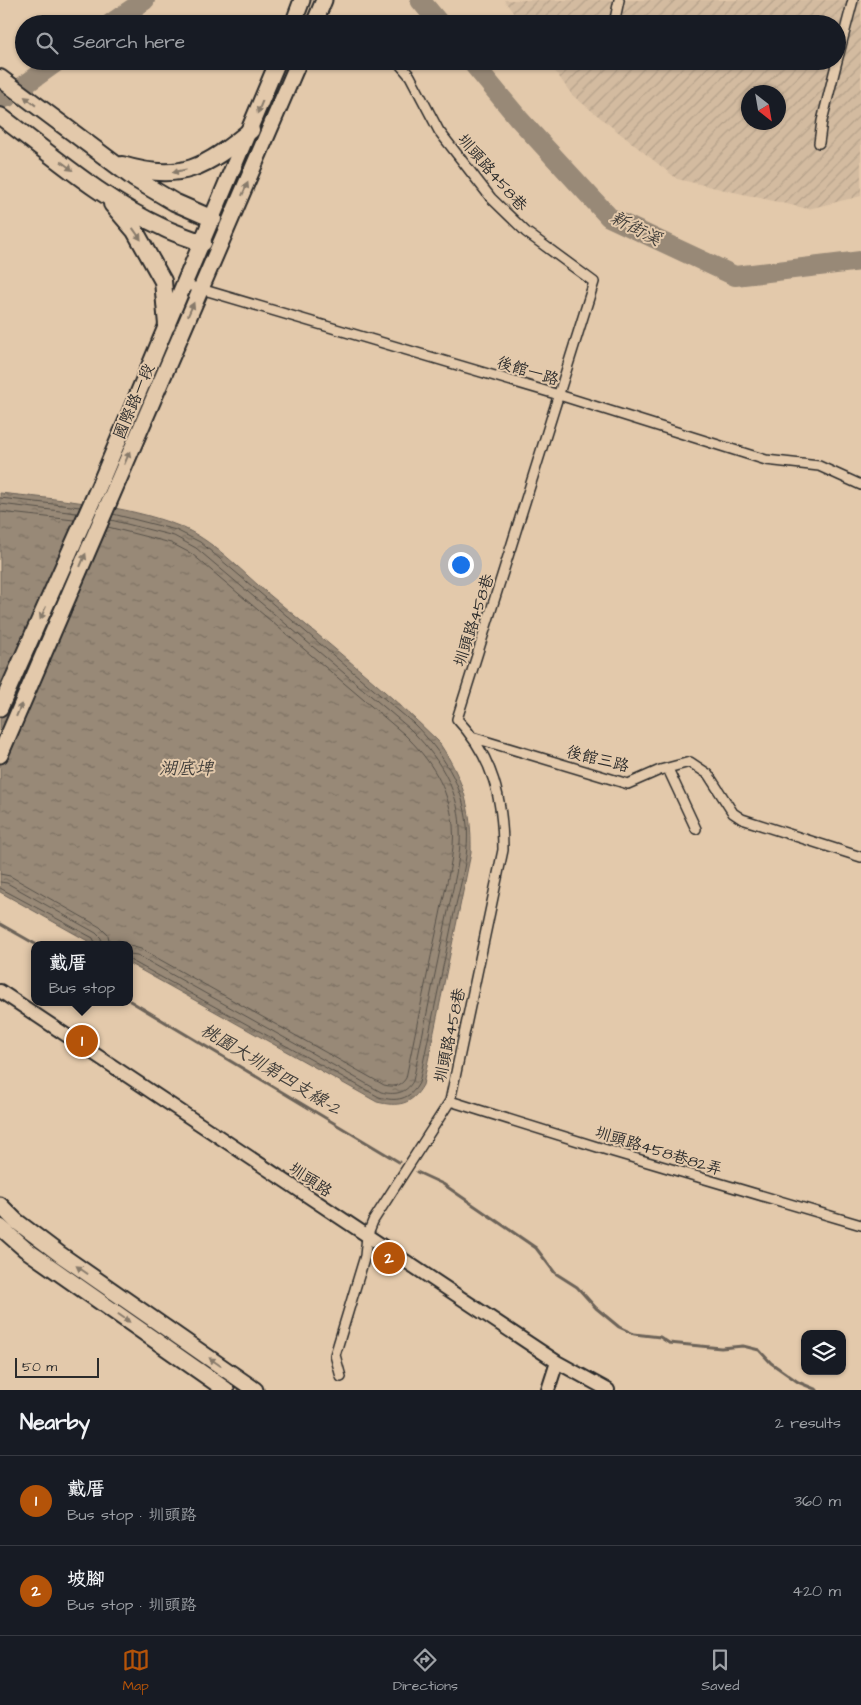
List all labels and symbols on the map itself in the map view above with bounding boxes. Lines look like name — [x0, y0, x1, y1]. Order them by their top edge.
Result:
north arrow — [741, 85, 786, 130]
one-way arrow — [24, 96, 37, 107]
one-way arrow — [256, 99, 263, 114]
street label: 圳頭路458巷 — [452, 129, 532, 216]
one-way arrow — [60, 161, 73, 172]
one-way arrow — [171, 167, 186, 175]
one-way arrow — [241, 182, 249, 196]
water label: 新街溪 — [606, 205, 666, 252]
one-way arrow — [132, 227, 141, 241]
one-way arrow — [188, 302, 196, 316]
street label: 後館一路 — [494, 351, 562, 391]
street label: 國際路一段 — [108, 360, 160, 443]
one-way arrow — [124, 451, 132, 465]
your location — [448, 552, 474, 578]
one-way arrow — [80, 553, 88, 567]
street label: 圳頭路458巷 — [449, 571, 499, 670]
one-way arrow — [38, 606, 46, 620]
one-way arrow — [16, 703, 24, 717]
street label: 後館三路 — [564, 741, 631, 777]
water label: 湖底埤 — [159, 756, 215, 781]
street label: 圳頭路458巷 — [429, 986, 471, 1085]
water label: 桃園大圳第四支線-2 — [196, 1018, 346, 1122]
pin: 1 — [66, 1022, 98, 1060]
street label: 圳頭路458巷82弄 — [592, 1121, 725, 1181]
street label: 圳頭路 — [284, 1157, 336, 1202]
pin: 2 — [373, 1239, 405, 1277]
one-way arrow — [75, 1265, 88, 1275]
one-way arrow — [117, 1313, 131, 1323]
scale bar — [15, 1355, 99, 1378]
one-way arrow — [208, 1357, 222, 1367]

